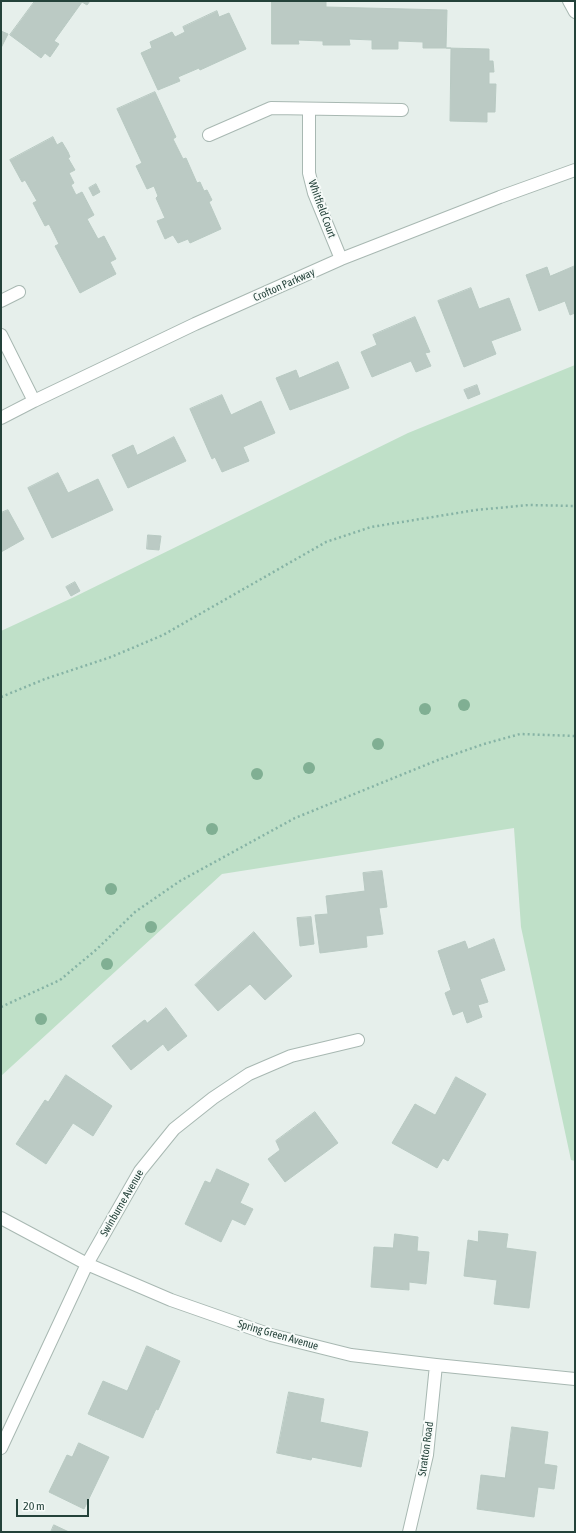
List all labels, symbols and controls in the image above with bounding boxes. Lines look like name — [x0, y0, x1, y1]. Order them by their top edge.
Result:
street label: Whitfield Court — [305, 178, 339, 240]
street label: Crofton Parkway — [251, 266, 317, 304]
street label: Swinburne Avenue — [98, 1167, 146, 1239]
street label: Spring Green Avenue — [236, 1317, 320, 1353]
street label: Stratton Road — [416, 1421, 436, 1477]
scale bar — [18, 1491, 91, 1517]
text: 20 m — [23, 1499, 45, 1513]

